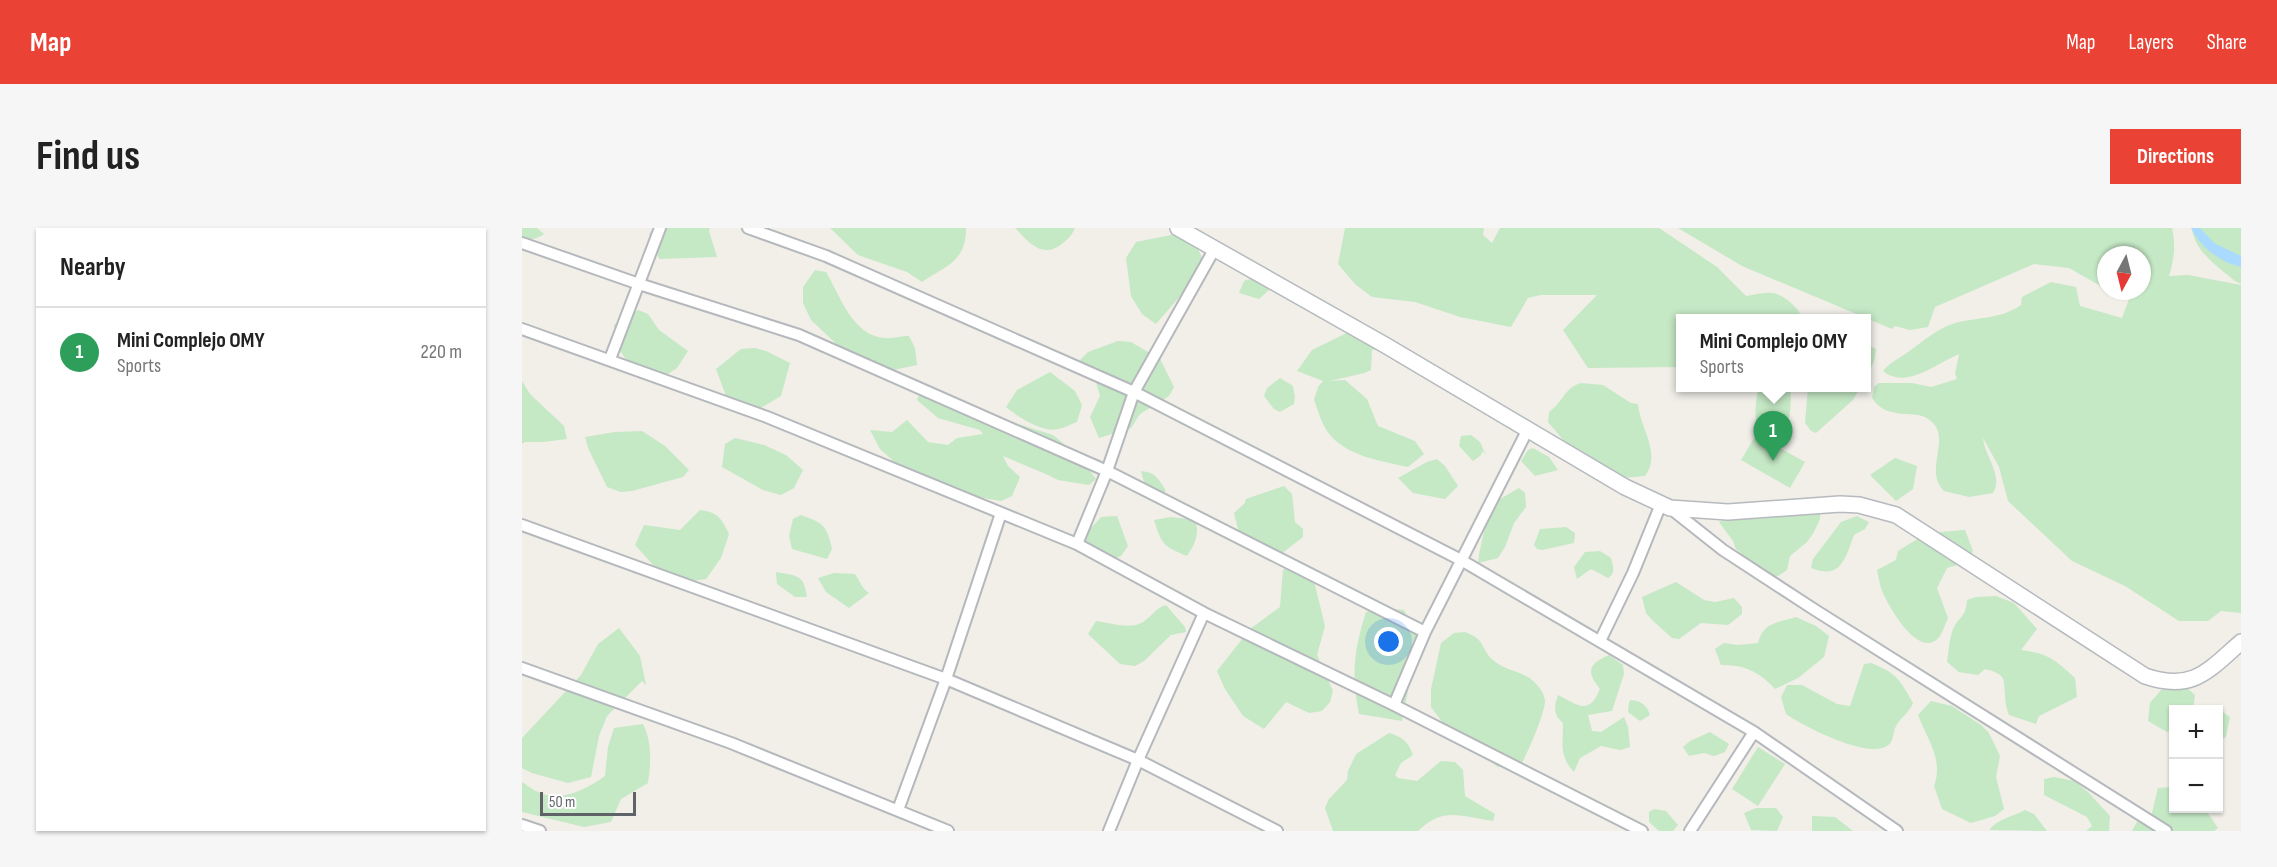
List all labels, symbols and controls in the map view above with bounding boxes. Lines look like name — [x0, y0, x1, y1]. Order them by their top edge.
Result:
text: Map — [30, 26, 71, 59]
text: Map — [2066, 30, 2095, 55]
text: Layers — [2128, 30, 2174, 55]
text: Share — [2207, 30, 2247, 55]
button: Directions — [2110, 129, 2241, 184]
text: Find us — [36, 131, 140, 182]
north arrow — [2097, 246, 2151, 300]
text: Nearby — [60, 252, 126, 283]
popup — [1676, 314, 1871, 392]
text: Mini Complejo OMY — [117, 327, 265, 354]
text: Mini Complejo OMY — [1700, 328, 1847, 355]
text: 1 — [76, 340, 83, 364]
text: 220 m — [421, 340, 462, 364]
text: Sports — [117, 354, 161, 378]
text: Sports — [1700, 355, 1744, 379]
pin: 1 — [1754, 412, 1792, 461]
your location — [1374, 627, 1403, 656]
map controls — [2169, 705, 2223, 813]
button: + — [2169, 705, 2223, 759]
button: − — [2169, 759, 2223, 813]
scale bar — [540, 789, 636, 816]
text: 50 m — [549, 793, 575, 812]

